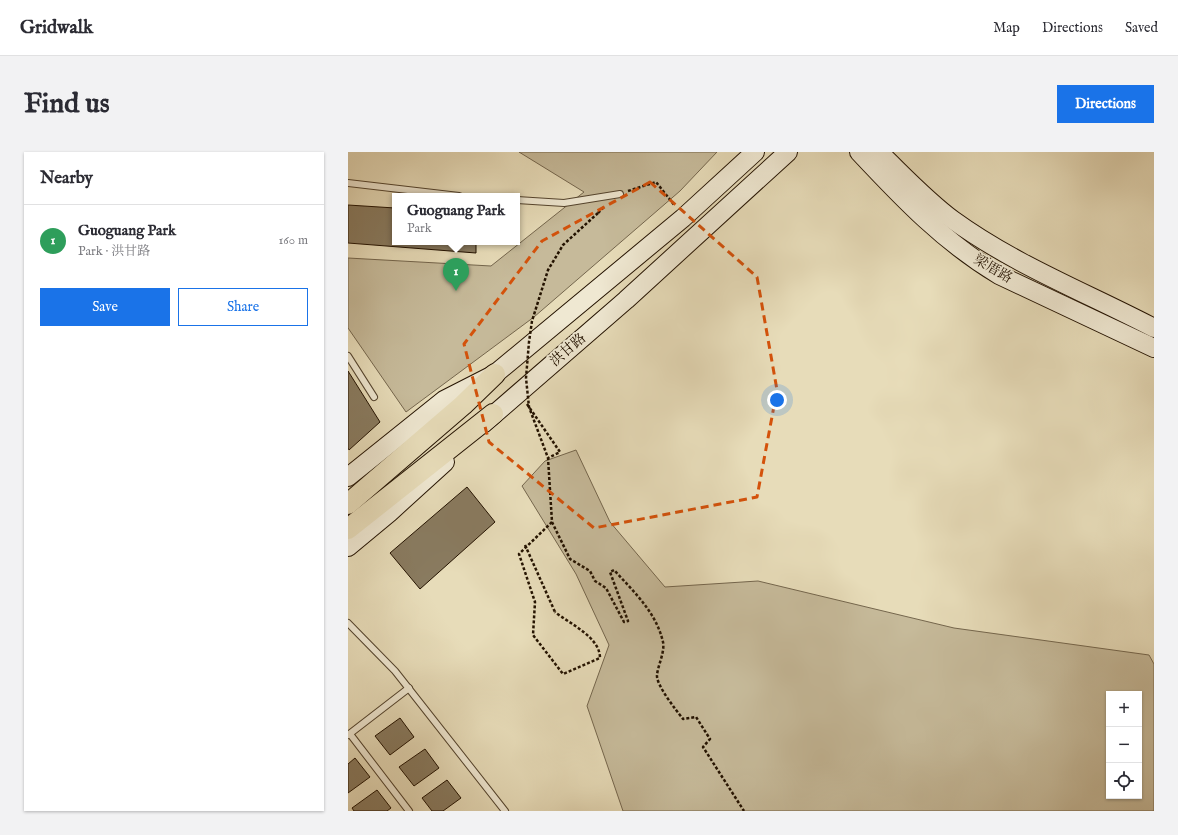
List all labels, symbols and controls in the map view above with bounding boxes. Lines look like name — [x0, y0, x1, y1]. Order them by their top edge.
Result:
text: Gridwalk — [20, 16, 93, 40]
text: Map — [993, 19, 1020, 37]
text: Directions — [1042, 19, 1103, 37]
text: Saved — [1125, 19, 1158, 37]
button: Directions — [1057, 85, 1154, 123]
text: Find us — [24, 87, 110, 122]
text: Nearby — [40, 168, 93, 189]
popup — [392, 193, 520, 245]
text: Guoguang Park — [407, 201, 505, 220]
text: Park — [407, 220, 432, 237]
text: Guoguang Park — [78, 221, 176, 240]
text: 1 — [51, 232, 55, 249]
text: 160 m — [278, 232, 308, 249]
text: Park · 洪甘路 — [78, 243, 150, 260]
street label: 梁厝路 — [970, 251, 1016, 287]
pin: 1 — [443, 258, 469, 291]
button: Save — [40, 288, 170, 326]
button: Share — [178, 288, 308, 326]
street label: 洪甘路 — [546, 329, 590, 371]
your location — [767, 390, 787, 410]
map controls — [1106, 691, 1142, 799]
button: + — [1106, 691, 1142, 727]
button: − — [1106, 727, 1142, 763]
button: locate — [1106, 763, 1142, 799]

